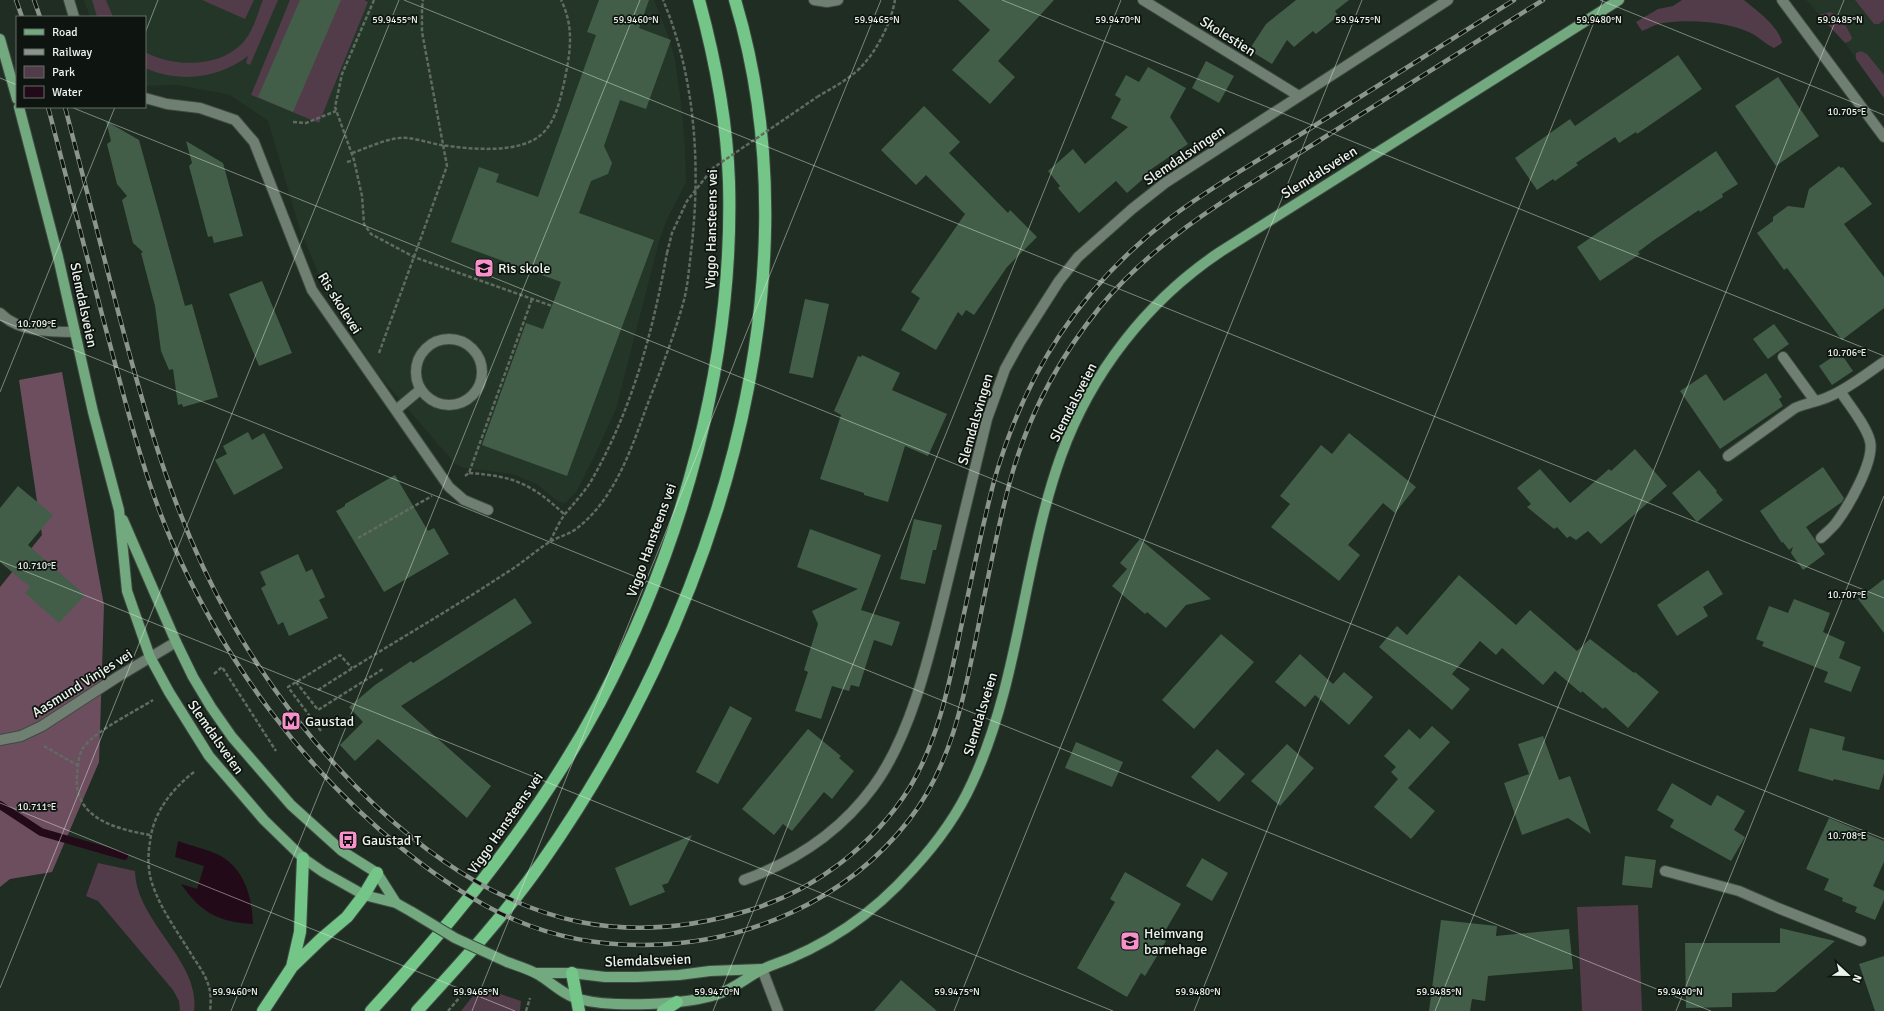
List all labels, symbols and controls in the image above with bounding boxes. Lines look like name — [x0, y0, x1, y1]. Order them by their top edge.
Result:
street label: Skolestien — [1197, 13, 1259, 60]
text: 59.9455°N — [372, 14, 418, 26]
text: 59.9460°N — [613, 14, 659, 26]
text: 59.9465°N — [854, 14, 900, 26]
text: 59.9470°N — [1095, 14, 1141, 26]
text: 59.9475°N — [1335, 14, 1381, 26]
text: 59.9480°N — [1576, 14, 1622, 26]
text: 59.9485°N — [1817, 14, 1863, 26]
legend — [16, 16, 146, 108]
text: Road — [52, 25, 78, 40]
text: Railway — [52, 45, 92, 60]
text: Park — [52, 65, 75, 80]
text: Water — [52, 85, 83, 100]
text: 10.705°E — [1828, 106, 1867, 118]
street label: Slemdalsvingen — [1140, 122, 1228, 189]
street label: Slemdalsveien — [1278, 142, 1360, 202]
street label: Viggo Hansteens vei — [702, 169, 721, 289]
school or university icon: Ris skole — [473, 257, 495, 279]
place label: Ris skole — [498, 260, 551, 277]
street label: Slemdalsveien — [66, 261, 101, 349]
street label: Ris skolevei — [314, 269, 365, 337]
text: 10.709°E — [18, 318, 57, 330]
text: 10.706°E — [1828, 347, 1867, 359]
street label: Slemdalsveien — [1046, 360, 1101, 445]
street label: Slemdalsvingen — [954, 371, 997, 467]
street label: Viggo Hansteens vei — [623, 481, 680, 599]
text: 10.710°E — [18, 560, 57, 572]
text: 10.707°E — [1828, 589, 1867, 601]
street label: Aasmund Vinjes vei — [29, 646, 136, 721]
street label: Slemdalsveien — [960, 670, 1001, 758]
street label: Slemdalsveien — [184, 697, 247, 778]
metro station icon: Gaustad — [280, 710, 302, 732]
place label: Gaustad — [305, 713, 354, 730]
street label: Viggo Hansteens vei — [464, 769, 547, 877]
text: 10.711°E — [18, 801, 57, 813]
bus stop icon: Gaustad T — [337, 829, 359, 851]
text: 10.708°E — [1828, 830, 1867, 842]
place label: Gaustad T — [362, 832, 421, 849]
place label: Heimvang barnehage — [1144, 925, 1207, 958]
school or university icon: Heimvang barnehage — [1119, 930, 1141, 952]
street label: Slemdalsveien — [605, 950, 691, 971]
north arrow — [1828, 955, 1868, 995]
text: N — [1849, 973, 1864, 985]
text: 59.9460°N — [212, 986, 258, 998]
text: 59.9465°N — [453, 986, 499, 998]
text: 59.9470°N — [694, 986, 740, 998]
text: 59.9475°N — [934, 986, 980, 998]
text: 59.9480°N — [1175, 986, 1221, 998]
text: 59.9485°N — [1416, 986, 1462, 998]
text: 59.9490°N — [1657, 986, 1703, 998]

